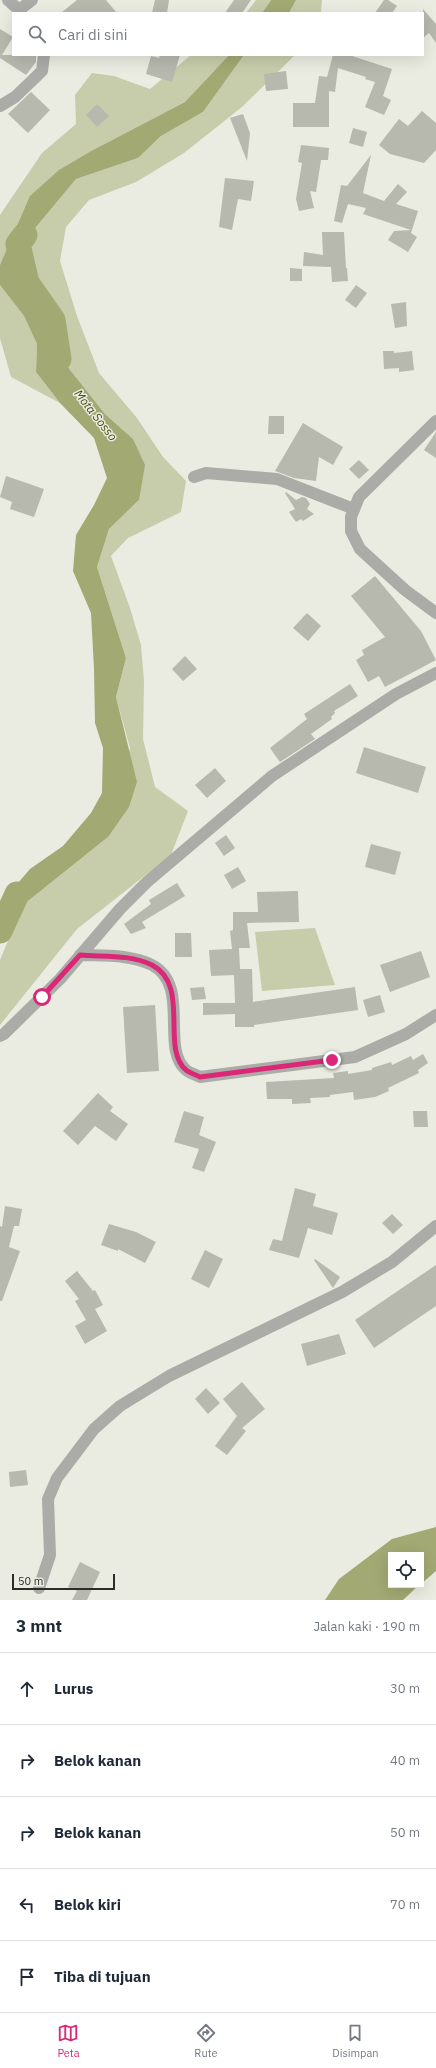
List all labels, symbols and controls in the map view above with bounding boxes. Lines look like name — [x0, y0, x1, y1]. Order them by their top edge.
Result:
search box — [12, 12, 424, 56]
icon: search — [26, 23, 48, 45]
text: Cari di sini — [58, 25, 127, 44]
water label: Mota Sosso — [71, 386, 121, 444]
route start — [33, 988, 51, 1006]
route end — [323, 1051, 341, 1069]
map controls — [388, 1552, 424, 1588]
button: locate — [388, 1552, 424, 1588]
scale bar — [12, 1572, 115, 1591]
text: 50 m — [18, 1574, 43, 1588]
text: 3 mnt — [16, 1615, 62, 1637]
text: Jalan kaki · 190 m — [313, 1618, 420, 1635]
icon: ahead — [16, 1678, 38, 1700]
text: Lurus — [54, 1679, 93, 1698]
text: 30 m — [390, 1680, 420, 1697]
icon: right — [16, 1750, 38, 1772]
text: Belok kanan — [54, 1751, 141, 1770]
text: 40 m — [390, 1752, 420, 1769]
icon: right — [16, 1822, 38, 1844]
text: Belok kanan — [54, 1823, 141, 1842]
text: 50 m — [390, 1824, 420, 1841]
icon: left — [16, 1894, 38, 1916]
text: Belok kiri — [54, 1895, 121, 1914]
text: 70 m — [390, 1896, 420, 1913]
icon: arrive — [16, 1966, 38, 1988]
text: Tiba di tujuan — [54, 1967, 151, 1986]
tab: Peta — [57, 2022, 80, 2060]
tab: Rute — [194, 2022, 218, 2060]
tab: Disimpan — [332, 2022, 379, 2060]

